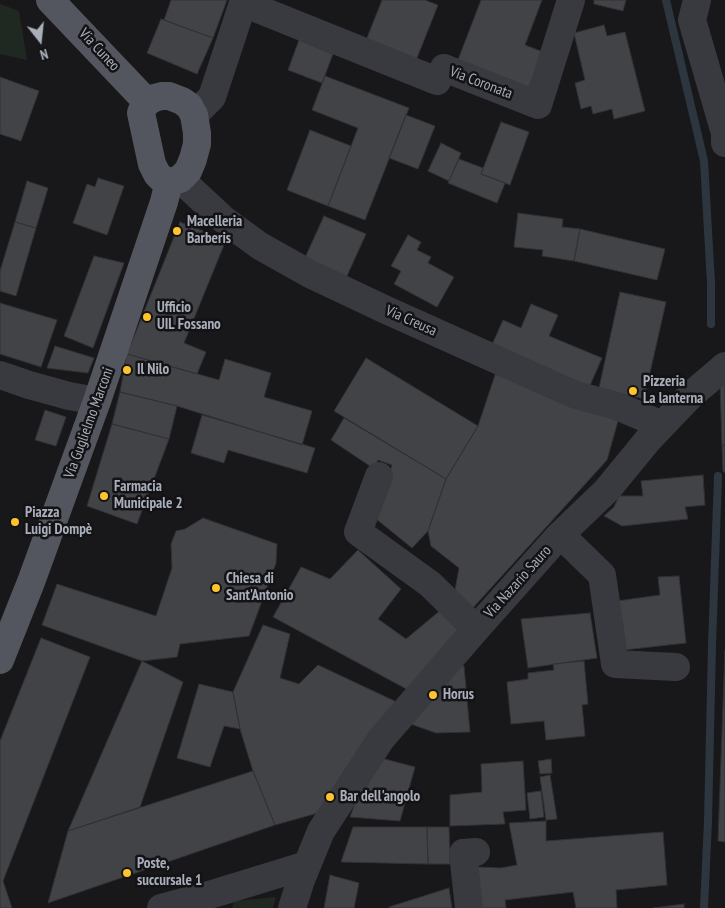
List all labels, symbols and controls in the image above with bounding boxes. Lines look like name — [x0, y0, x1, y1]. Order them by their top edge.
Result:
north arrow — [15, 15, 65, 65]
street label: Via Cuneo — [75, 25, 123, 75]
text: N — [38, 45, 50, 64]
street label: Via Coronata — [447, 63, 515, 103]
place label: Macelleria Barberis — [187, 213, 242, 248]
marker: Macelleria Barberis — [171, 225, 183, 237]
place label: Ufficio UIL Fossano — [157, 299, 221, 334]
street label: Via Creusa — [383, 302, 439, 340]
marker: Ufficio UIL Fossano — [141, 311, 153, 323]
place label: Il Nilo — [137, 361, 169, 379]
marker: Il Nilo — [121, 364, 133, 376]
street label: Via Guglielmo Marconi — [61, 365, 117, 481]
place label: Pizzeria La lanterna — [643, 373, 703, 408]
marker: Pizzeria La lanterna — [627, 385, 639, 397]
place label: Farmacia Municipale 2 — [114, 478, 183, 513]
marker: Farmacia Municipale 2 — [98, 490, 110, 502]
place label: Piazza Luigi Dompè — [25, 504, 92, 539]
marker: Piazza Luigi Dompè — [9, 516, 21, 528]
street label: Via Nazario Sauro — [481, 542, 555, 622]
place label: Chiesa di Sant'Antonio — [226, 570, 293, 605]
marker: Chiesa di Sant'Antonio — [210, 582, 222, 594]
place label: Horus — [443, 686, 474, 704]
marker: Horus — [427, 689, 439, 701]
place label: Bar dell'angolo — [340, 788, 420, 806]
marker: Bar dell'angolo — [324, 791, 336, 803]
place label: Poste, succursale 1 — [137, 855, 202, 890]
marker: Poste, succursale 1 — [121, 867, 133, 879]

